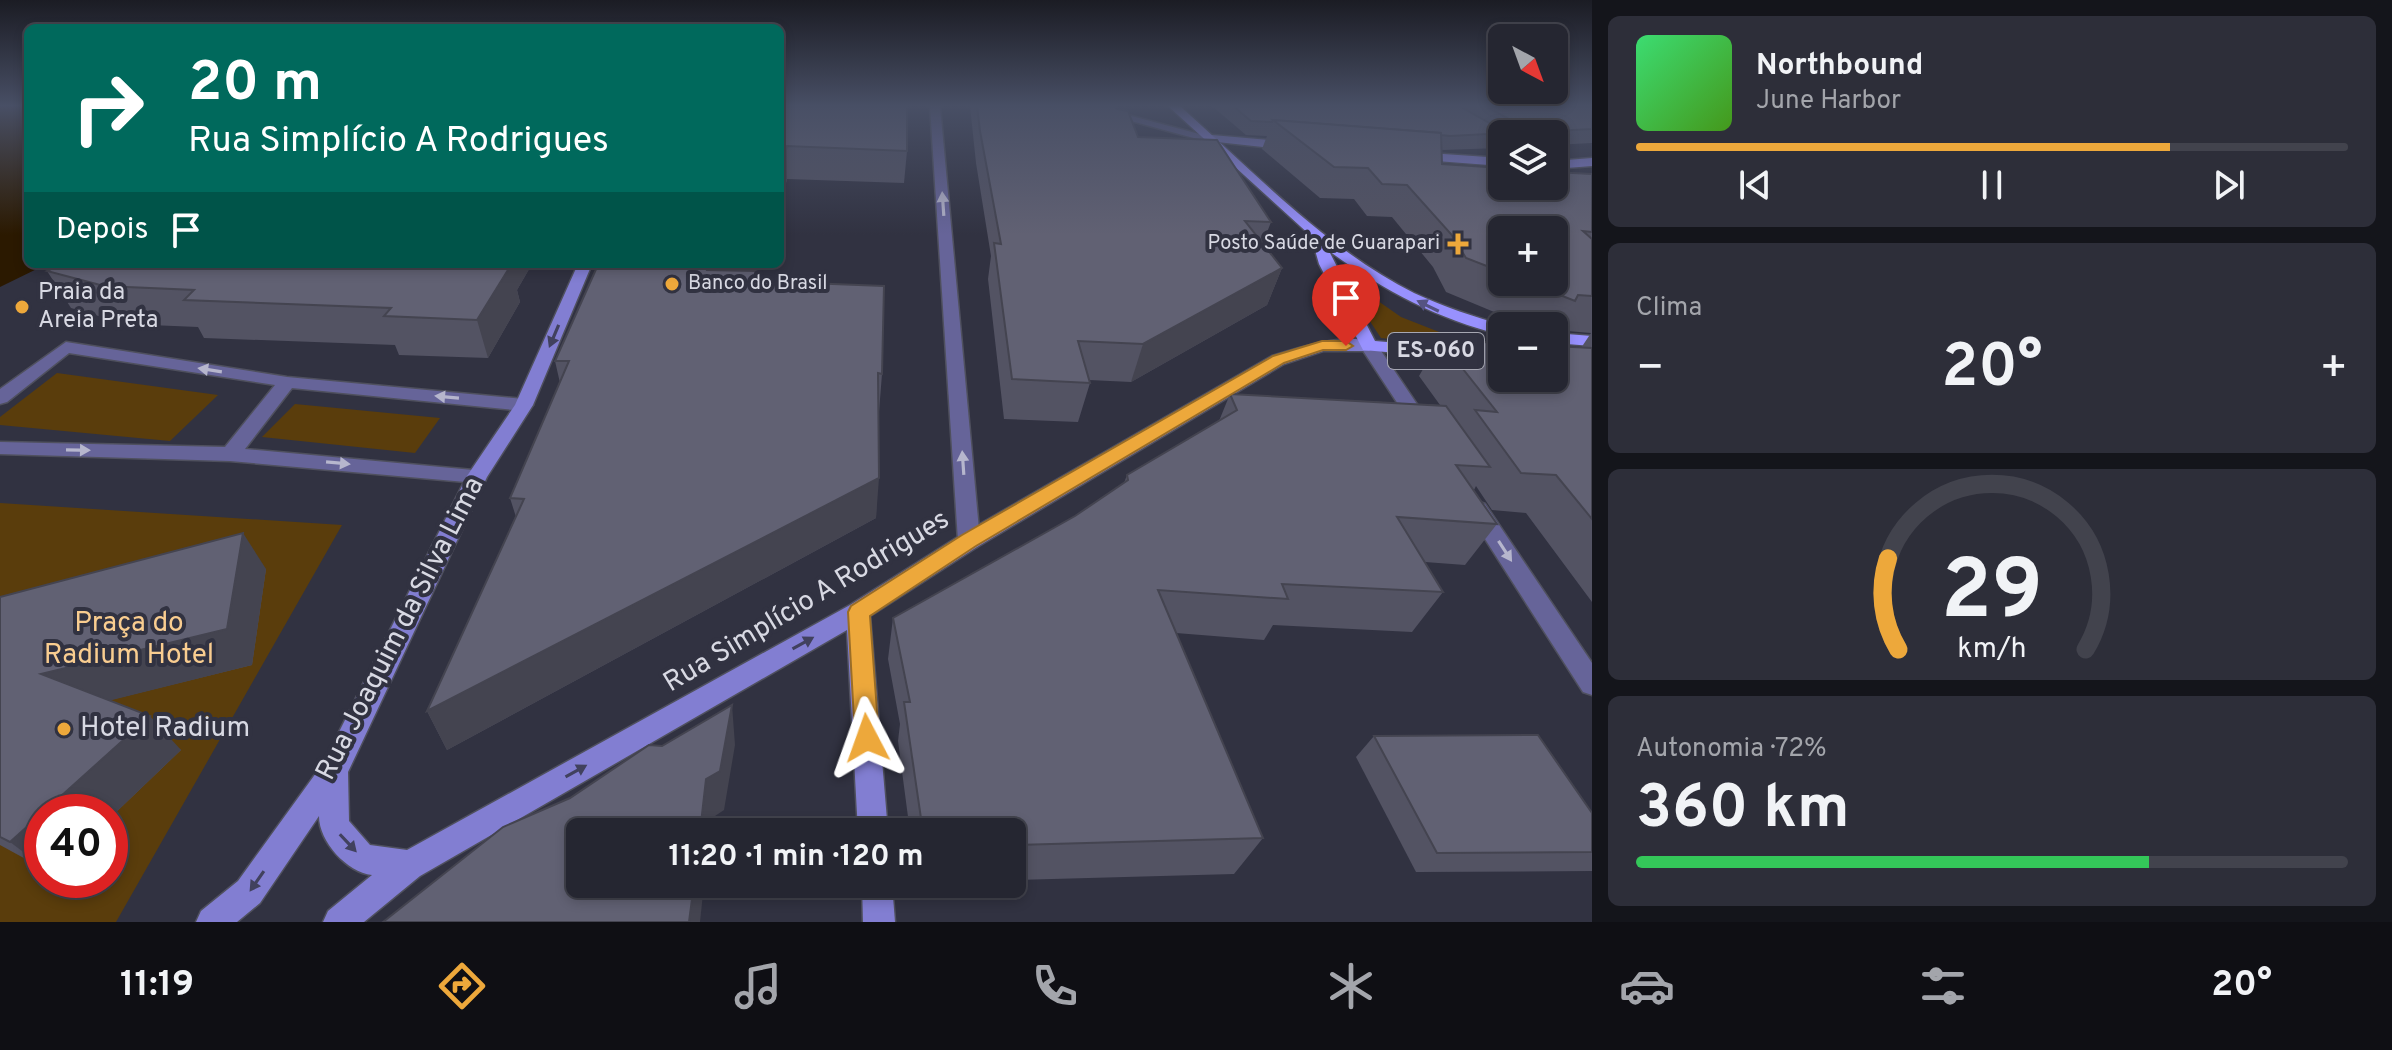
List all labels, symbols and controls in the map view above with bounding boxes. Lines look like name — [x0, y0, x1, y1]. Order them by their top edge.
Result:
north arrow — [1488, 24, 1568, 104]
map controls — [1488, 24, 1568, 392]
text: Northbound — [1756, 48, 1923, 85]
text: 20 m — [188, 50, 322, 120]
icon: right — [56, 56, 160, 160]
text: June Harbor — [1756, 85, 1901, 118]
text: Rua Simplício A Rodrigues — [188, 119, 609, 165]
button: layers — [1488, 120, 1568, 200]
icon: previous — [1733, 163, 1777, 207]
icon: pause — [1970, 163, 2014, 207]
icon: next — [2207, 163, 2251, 207]
one-way arrow — [936, 191, 949, 216]
icon: arrive — [164, 208, 208, 252]
text: Depois — [56, 212, 148, 249]
button: + — [1488, 216, 1568, 296]
place label: Posto Saúde de Guarapari — [1208, 231, 1440, 257]
marker: Posto Saúde de Guarapari — [1447, 233, 1469, 255]
pin — [1312, 264, 1380, 346]
place label: Banco do Brasil — [688, 271, 828, 297]
marker: Banco do Brasil — [663, 275, 681, 293]
icon: arrive — [1324, 276, 1368, 320]
place label: Praia da Areia Preta — [38, 278, 158, 336]
text: Clima — [1636, 292, 1702, 325]
marker: Praia da Areia Preta — [13, 298, 31, 316]
one-way arrow — [1417, 299, 1440, 313]
button: − — [1488, 312, 1568, 392]
one-way arrow — [547, 324, 561, 348]
text: 20° — [1941, 332, 2043, 408]
road number: ES-060 — [1388, 333, 1484, 369]
text: − — [1636, 342, 1664, 398]
text: + — [2320, 342, 2348, 398]
one-way arrow — [197, 363, 222, 376]
one-way arrow — [434, 391, 459, 404]
one-way arrow — [66, 444, 91, 456]
one-way arrow — [956, 450, 969, 475]
one-way arrow — [325, 457, 350, 470]
street label: Rua Joaquim da Silva Lima — [309, 471, 493, 787]
street label: Rua Simplício A Rodrigues — [657, 502, 957, 702]
one-way arrow — [1497, 540, 1511, 562]
text: 29 — [1941, 543, 2043, 648]
park label: Praça do Radium Hotel — [44, 606, 214, 674]
text: km/h — [1957, 632, 2027, 668]
one-way arrow — [791, 637, 814, 650]
position arrow — [825, 696, 909, 780]
place label: Hotel Radium — [80, 711, 250, 747]
marker: Hotel Radium — [55, 720, 73, 738]
text: Autonomia · 72% — [1636, 733, 1827, 766]
one-way arrow — [565, 764, 587, 778]
text: 360 km — [1636, 773, 1850, 849]
speed limit sign: 40 — [24, 794, 128, 898]
one-way arrow — [339, 833, 357, 852]
text: 11:20 · 1 min · 120 m — [668, 839, 924, 876]
one-way arrow — [250, 870, 265, 891]
icon: directions — [434, 958, 490, 1014]
icon: music — [730, 958, 786, 1014]
icon: phone — [1027, 958, 1083, 1014]
icon: climate — [1323, 958, 1379, 1014]
icon: car — [1619, 958, 1675, 1014]
icon: filters — [1915, 958, 1971, 1014]
text: 11:19 — [120, 963, 194, 1009]
text: 20° — [2211, 963, 2272, 1009]

